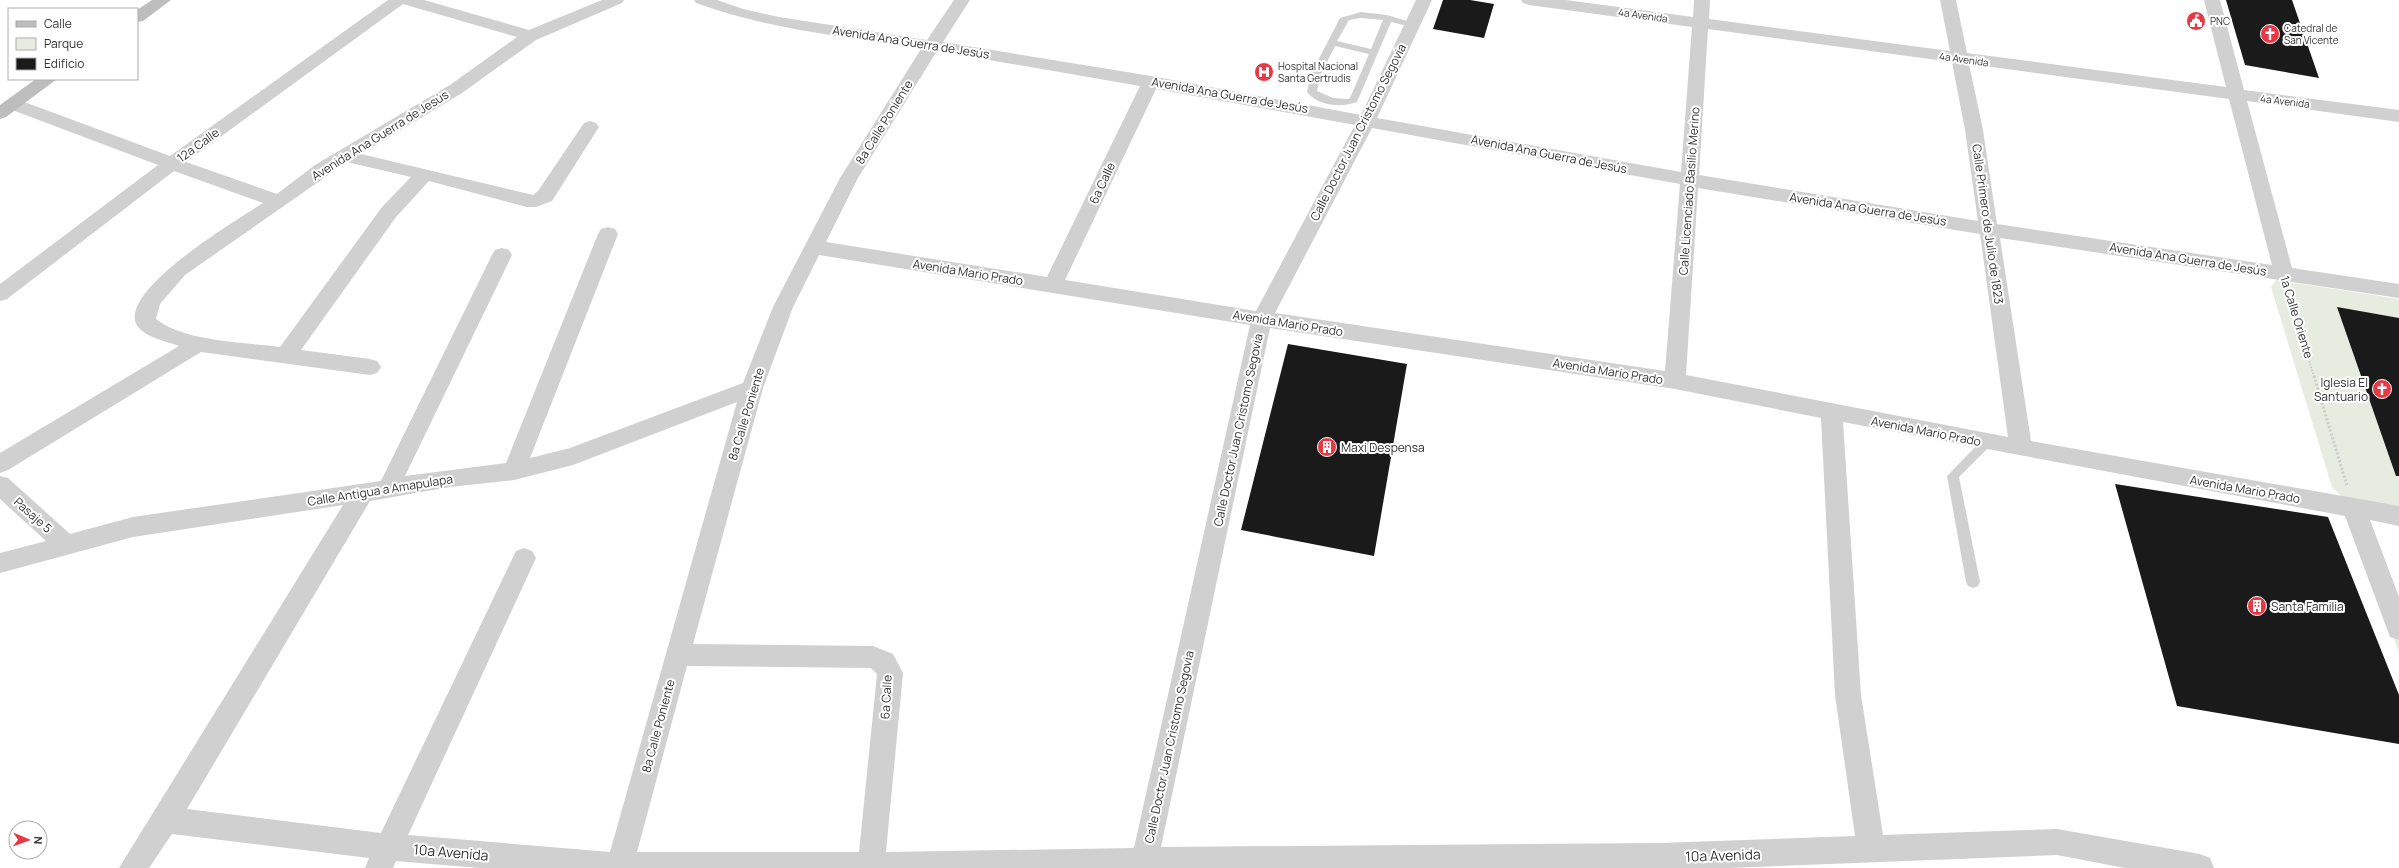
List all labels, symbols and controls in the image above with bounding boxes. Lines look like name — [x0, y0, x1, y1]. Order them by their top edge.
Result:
street label: 4a Avenida — [1617, 5, 1669, 25]
legend — [8, 8, 138, 80]
public building icon: PNC — [2185, 10, 2207, 32]
place label: PNC — [2210, 14, 2230, 28]
text: Calle — [44, 15, 72, 32]
street label: Avenida Ana Guerra de Jesús — [831, 21, 991, 63]
place label: Catedral de San Vicente — [2284, 21, 2339, 47]
church icon: Catedral de San Vicente — [2259, 23, 2281, 45]
text: Parque — [44, 35, 83, 52]
street label: Calle Doctor Juan Cristomo Segovia — [1306, 41, 1410, 223]
street label: 4a Avenida — [1938, 49, 1990, 69]
text: Edificio — [44, 55, 84, 72]
place label: Hospital Nacional Santa Gertrudis — [1278, 59, 1358, 85]
hospital icon: Hospital Nacional Santa Gertrudis — [1253, 61, 1275, 83]
street label: Avenida Ana Guerra de Jesús — [1150, 73, 1310, 117]
street label: 8a Calle Poniente — [851, 77, 917, 167]
street label: Avenida Ana Guerra de Jesús — [308, 86, 452, 184]
street label: 4a Avenida — [2259, 91, 2311, 111]
street label: Calle Licenciado Basilio Merino — [1675, 106, 1703, 276]
street label: 12a Calle — [173, 124, 223, 166]
street label: Avenida Ana Guerra de Jesús — [1470, 131, 1628, 177]
street label: Calle Primero de Julio de 1823 — [1968, 143, 2008, 305]
street label: 6a Calle — [1085, 159, 1119, 207]
street label: Avenida Ana Guerra de Jesús — [1788, 188, 1948, 230]
street label: Avenida Ana Guerra de Jesús — [2108, 238, 2268, 280]
street label: Avenida Mario Prado — [912, 255, 1024, 289]
street label: 1a Calle Oriente — [2276, 274, 2318, 360]
street label: Avenida Mario Prado — [1232, 306, 1344, 340]
street label: Calle Doctor Juan Cristomo Segovia — [1209, 332, 1267, 528]
street label: Avenida Mario Prado — [1552, 354, 1664, 388]
street label: 8a Calle Poniente — [724, 366, 768, 462]
place label: Iglesia El Santuario — [2314, 374, 2368, 405]
church icon: Iglesia El Santuario — [2371, 378, 2393, 400]
street label: Avenida Mario Prado — [1870, 412, 1982, 450]
building icon: Maxi Despensa — [1316, 436, 1338, 458]
place label: Maxi Despensa — [1341, 439, 1425, 456]
street label: Calle Antigua a Amapulapa — [306, 470, 454, 510]
street label: Avenida Mario Prado — [2189, 471, 2301, 507]
street label: Pasaje 5 — [10, 493, 56, 537]
building icon: Santa Familia — [2246, 595, 2268, 617]
place label: Santa Familia — [2271, 598, 2344, 615]
street label: Calle Doctor Juan Cristomo Segovia — [1140, 649, 1198, 845]
street label: 6a Calle — [876, 674, 896, 720]
street label: 8a Calle Poniente — [637, 677, 679, 775]
north arrow — [8, 820, 48, 860]
text: N — [31, 836, 46, 845]
street label: 10a Avenida — [413, 839, 489, 865]
street label: 10a Avenida — [1685, 844, 1761, 866]

